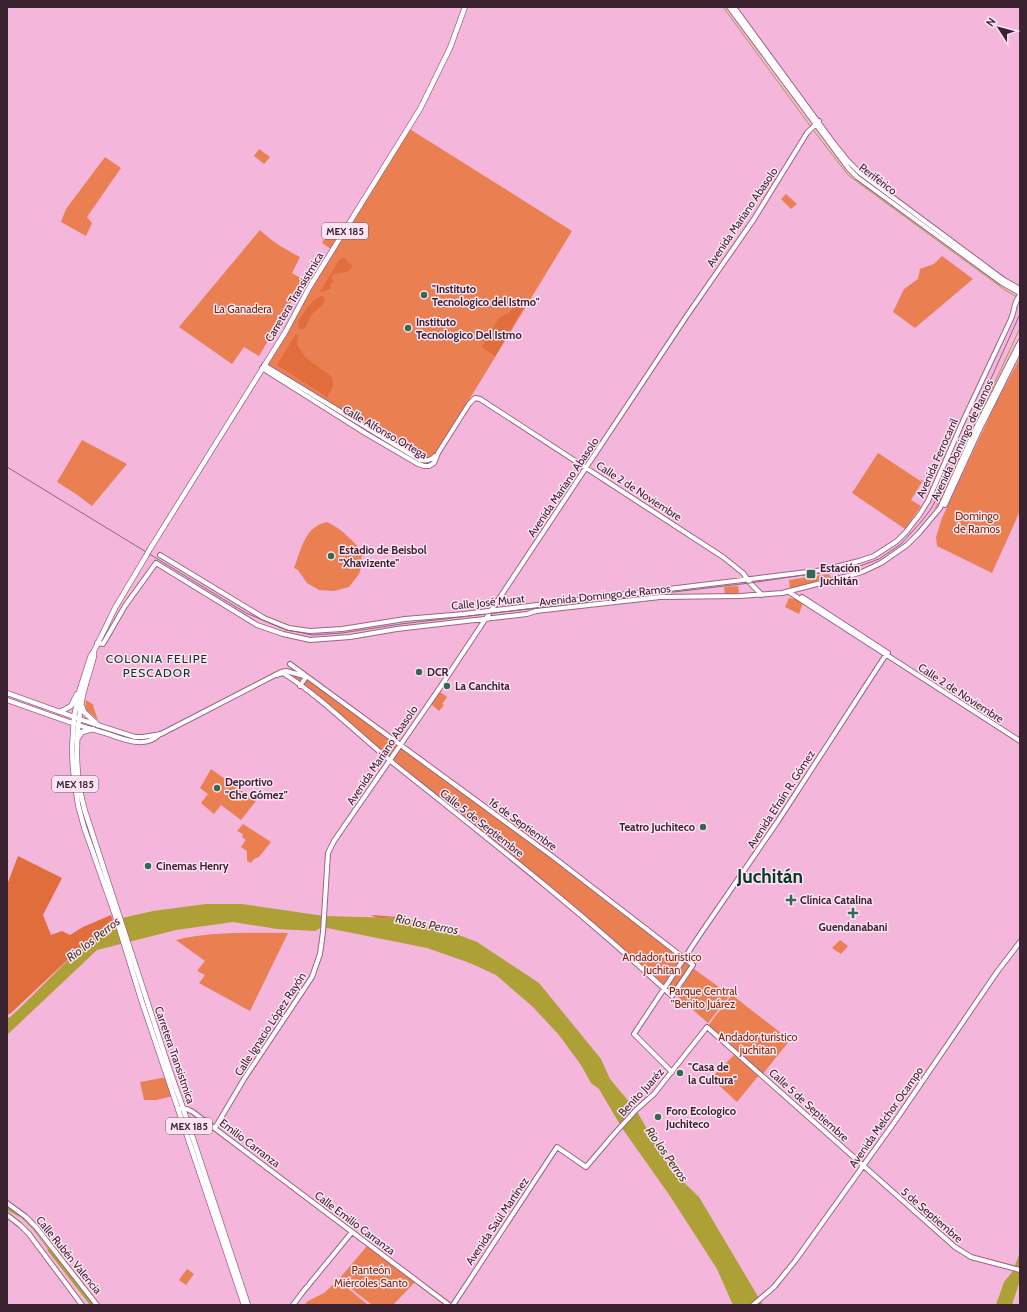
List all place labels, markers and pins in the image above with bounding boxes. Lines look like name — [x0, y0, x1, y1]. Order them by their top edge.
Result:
place label: "Instituto Tecnologico del Istmo" — [432, 282, 540, 309]
marker: "Instituto Tecnologico del Istmo" — [419, 290, 429, 300]
place label: Instituto Tecnologico Del Istmo — [416, 315, 522, 342]
marker: Instituto Tecnologico Del Istmo — [403, 323, 413, 333]
place label: Estadio de Beisbol "Xhavizente" — [339, 543, 427, 570]
marker: Estadio de Beisbol "Xhavizente" — [326, 551, 336, 561]
place label: Estación Juchitán — [819, 561, 860, 588]
marker: Estación Juchitán — [805, 568, 817, 580]
place label: DCR — [427, 665, 449, 679]
marker: DCR — [414, 667, 424, 677]
place label: La Canchita — [455, 679, 510, 693]
marker: La Canchita — [442, 681, 452, 691]
place label: Deportivo "Che Gómez" — [225, 775, 288, 802]
marker: Deportivo "Che Gómez" — [212, 783, 222, 793]
place label: Teatro Juchiteco — [619, 820, 695, 834]
marker: Teatro Juchiteco — [698, 822, 708, 832]
place label: Cinemas Henry — [156, 859, 229, 873]
marker: Cinemas Henry — [143, 861, 153, 871]
place label: Clínica Catalina — [800, 893, 873, 907]
marker: Clínica Catalina — [785, 894, 797, 906]
marker: Guendanabani — [847, 907, 859, 919]
place label: Guendanabani — [819, 920, 887, 934]
place label: "Casa de la Cultura" — [688, 1060, 737, 1087]
marker: "Casa de la Cultura" — [675, 1068, 685, 1078]
place label: Foro Ecologico Juchiteco — [665, 1104, 736, 1131]
marker: Foro Ecologico Juchiteco — [653, 1112, 663, 1122]

